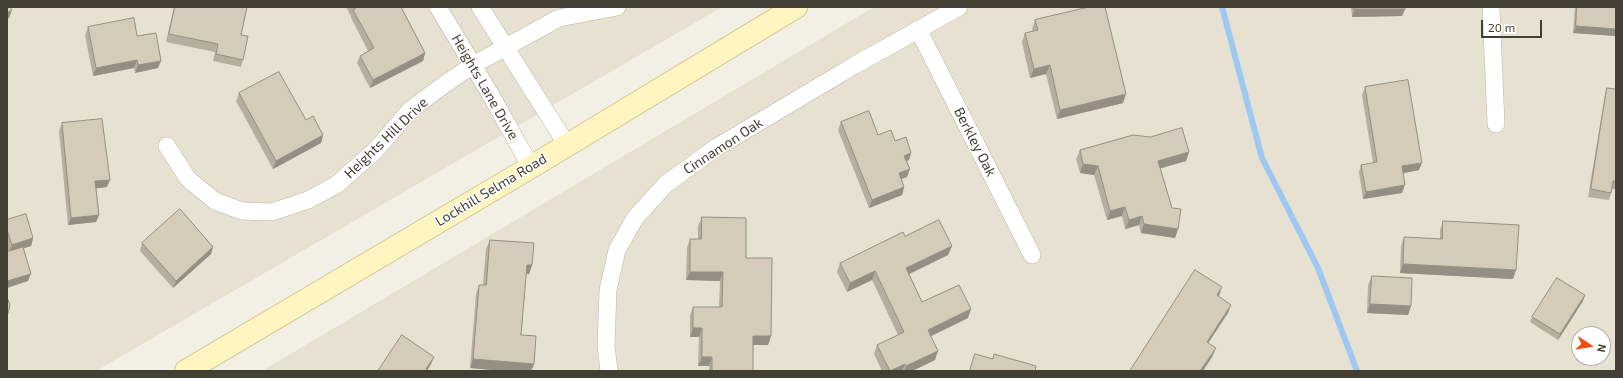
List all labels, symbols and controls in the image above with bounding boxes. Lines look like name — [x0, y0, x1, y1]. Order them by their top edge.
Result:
scale bar — [1483, 12, 1544, 38]
text: 20 m — [1488, 20, 1515, 34]
street label: Heights Lane Drive — [448, 31, 522, 143]
street label: Heights Hill Drive — [341, 94, 431, 182]
street label: Berkley Oak — [950, 105, 1000, 179]
street label: Cinnamon Oak — [680, 114, 766, 178]
street label: Lockhill Selma Road — [432, 150, 550, 230]
north arrow — [1571, 326, 1611, 366]
text: N — [1595, 343, 1609, 354]

